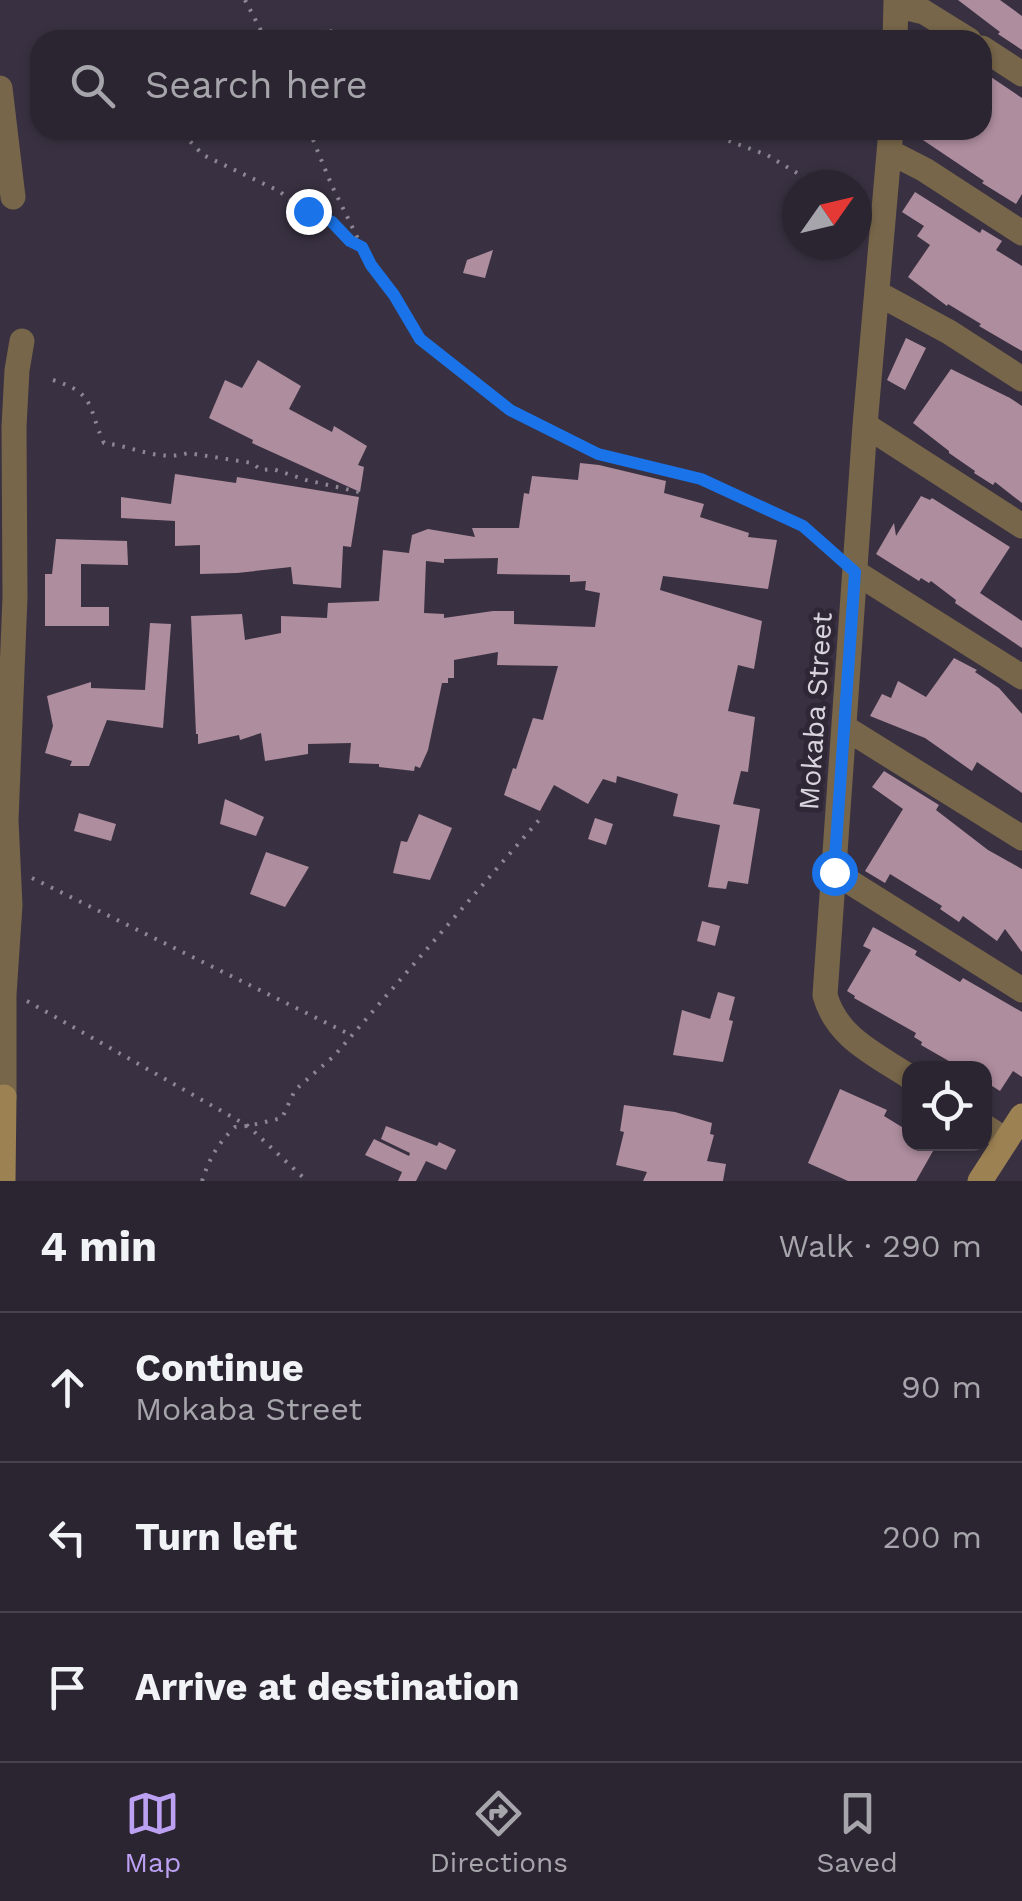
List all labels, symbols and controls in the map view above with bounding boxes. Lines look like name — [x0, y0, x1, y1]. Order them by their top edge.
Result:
search box — [30, 30, 992, 140]
icon: search — [65, 58, 120, 113]
text: Search here — [145, 63, 368, 107]
north arrow — [782, 170, 872, 260]
route end — [286, 189, 332, 235]
street label: Mokaba Street — [792, 611, 839, 811]
route start — [812, 850, 858, 896]
map controls — [902, 1061, 992, 1151]
button: locate — [902, 1061, 992, 1151]
text: 4 min — [40, 1222, 157, 1271]
text: Walk · 290 m — [778, 1227, 982, 1265]
text: Continue — [135, 1346, 304, 1390]
icon: ahead — [40, 1360, 95, 1415]
text: 90 m — [901, 1368, 982, 1406]
text: Mokaba Street — [135, 1390, 362, 1428]
icon: left — [40, 1510, 95, 1565]
text: Turn left — [135, 1515, 297, 1559]
text: 200 m — [882, 1518, 982, 1556]
icon: arrive — [40, 1660, 95, 1715]
text: Arrive at destination — [135, 1665, 520, 1709]
tab: Map — [124, 1786, 181, 1879]
tab: Directions — [430, 1786, 568, 1879]
tab: Saved — [816, 1786, 898, 1879]

